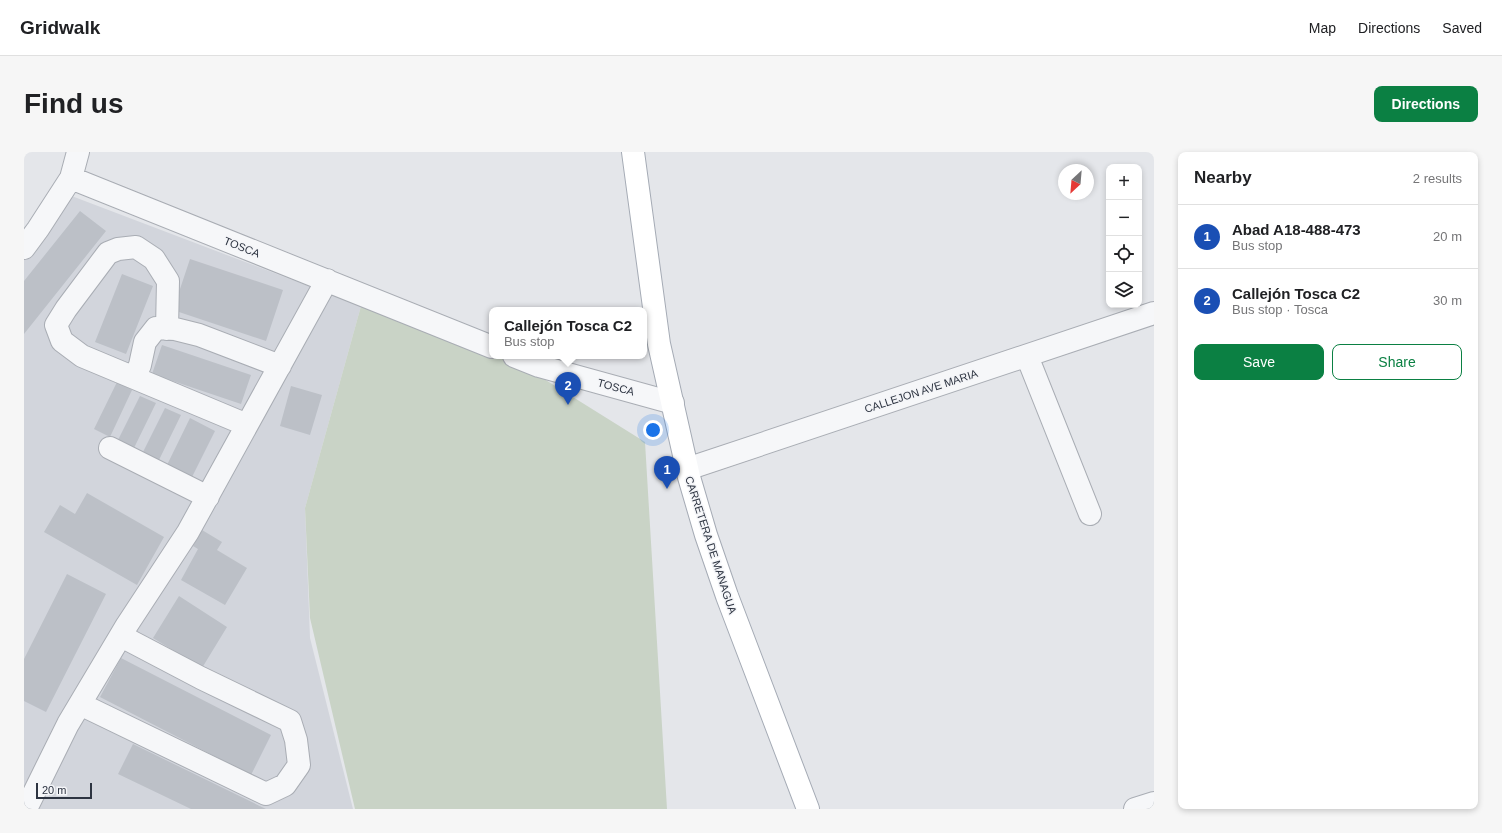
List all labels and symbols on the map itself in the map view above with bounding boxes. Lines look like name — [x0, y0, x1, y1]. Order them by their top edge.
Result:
north arrow — [1058, 164, 1094, 200]
street label: TOSCA — [222, 234, 262, 260]
street label: CALLEJON AVE MARIA — [863, 367, 980, 415]
pin: 2 — [555, 372, 581, 405]
street label: TOSCA — [596, 376, 636, 398]
your location — [643, 420, 663, 440]
pin: 1 — [654, 456, 680, 489]
street label: CARRETERA DE MANAGUA — [683, 475, 739, 616]
scale bar — [36, 781, 92, 800]

